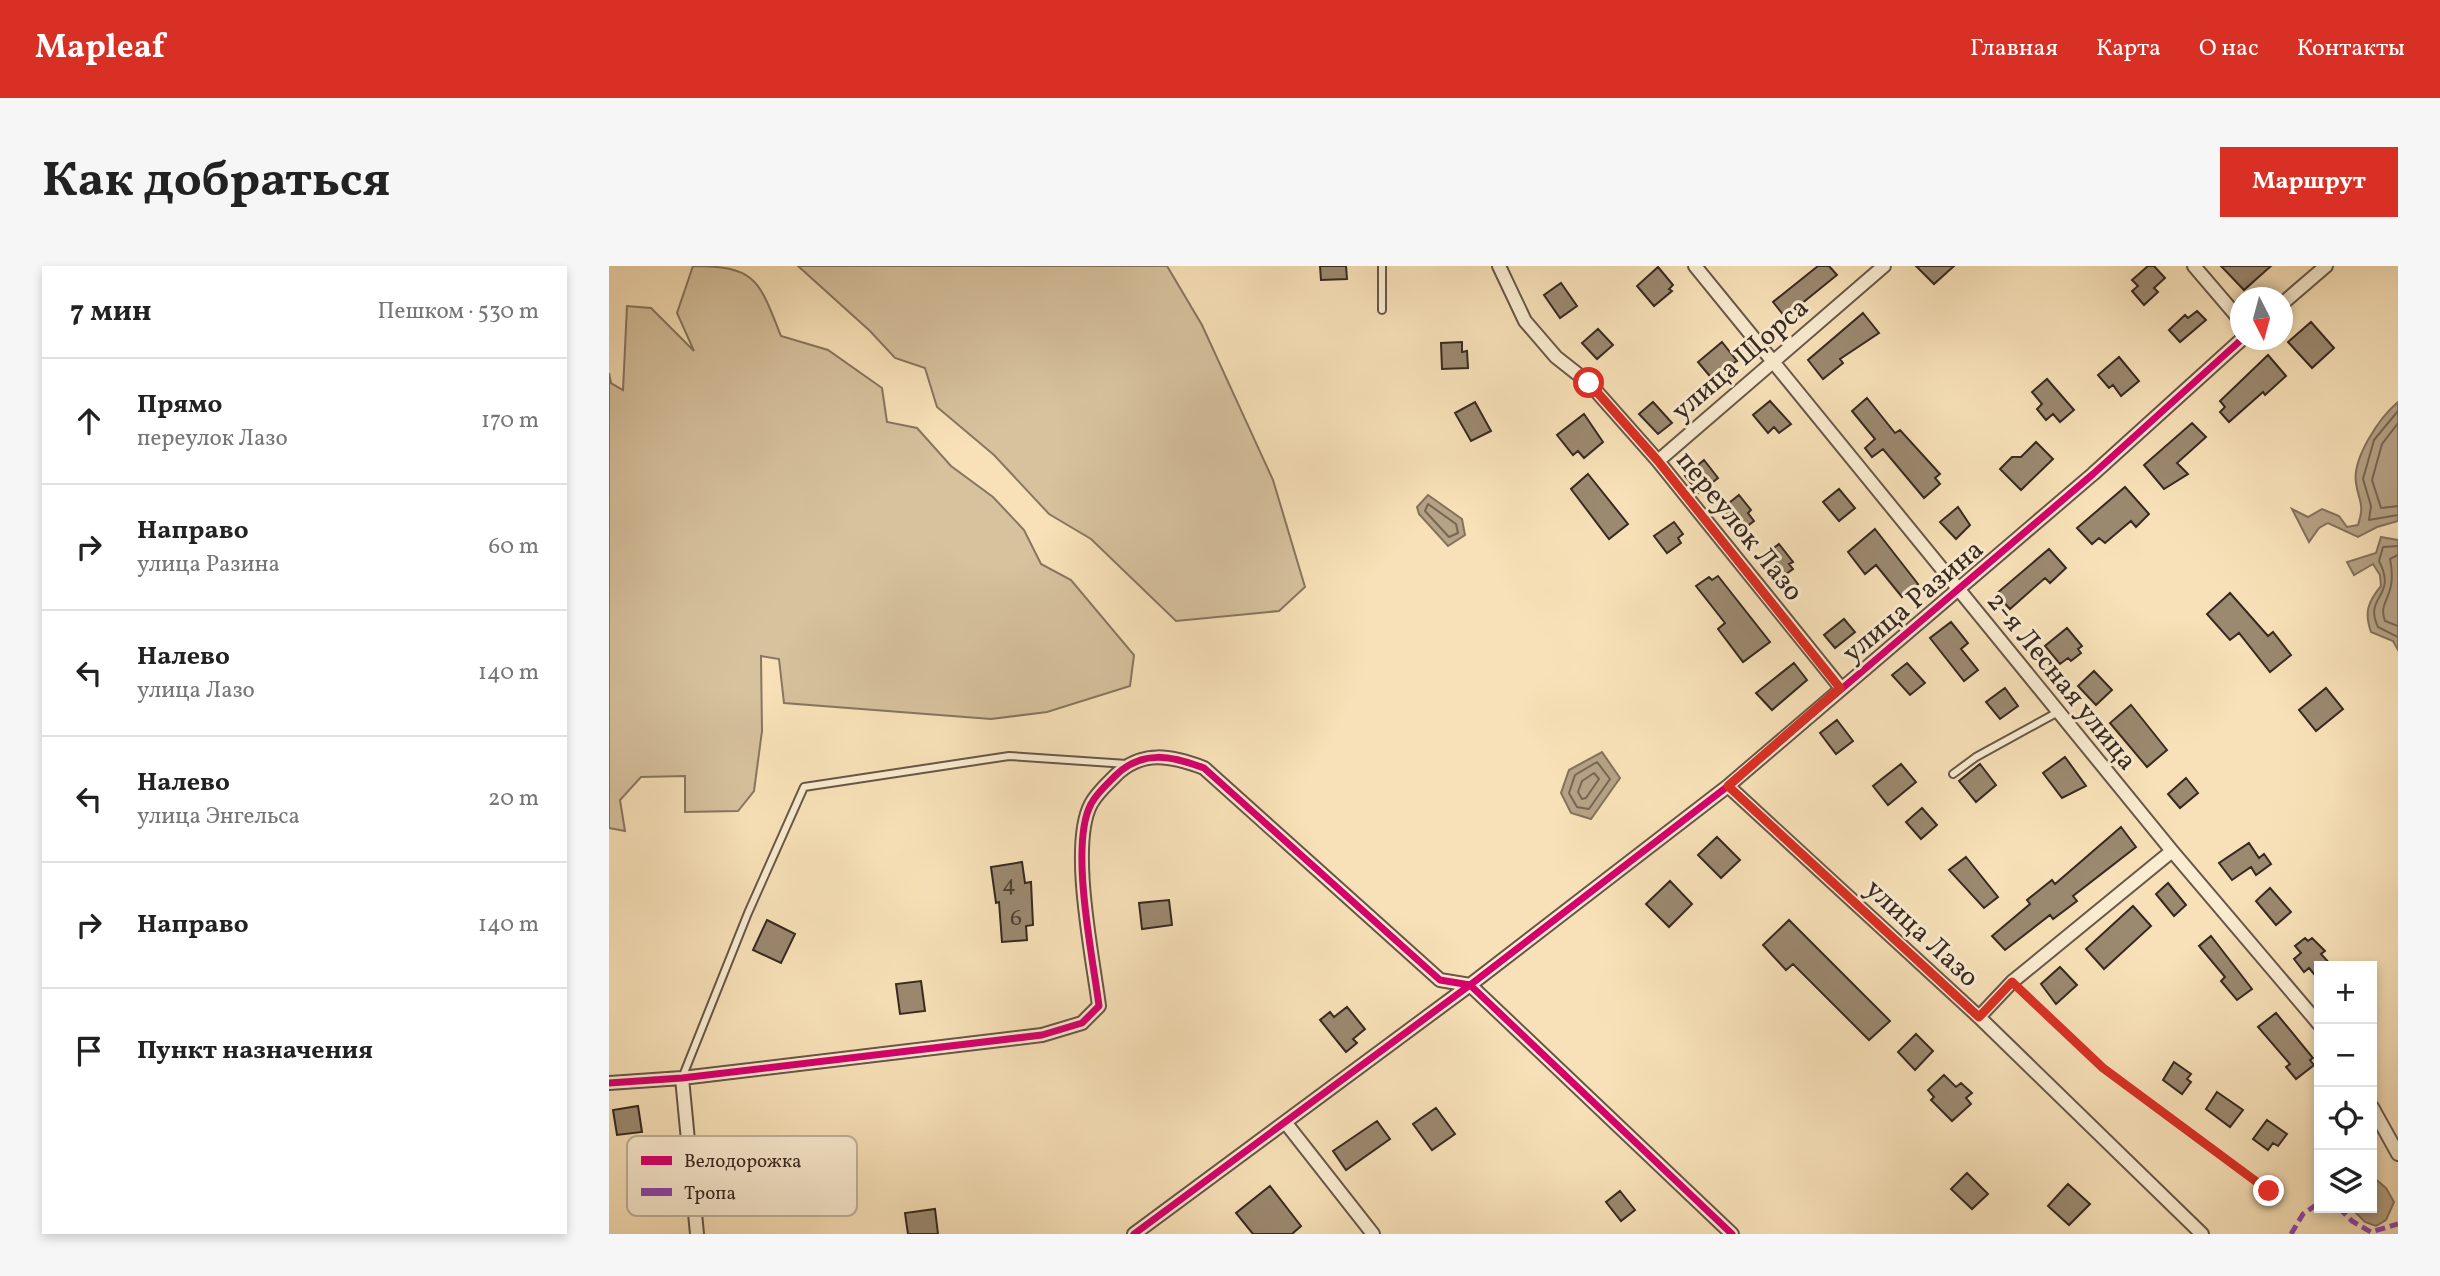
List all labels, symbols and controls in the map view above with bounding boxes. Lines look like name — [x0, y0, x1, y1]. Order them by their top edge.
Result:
text: Mapleaf — [35, 26, 165, 72]
text: Главная — [1970, 32, 2058, 66]
text: Карта — [2096, 32, 2161, 66]
text: О нас — [2199, 32, 2259, 66]
text: Контакты — [2297, 32, 2405, 66]
button: Маршрут — [2220, 147, 2398, 217]
text: Как добраться — [42, 148, 390, 217]
north arrow — [2230, 287, 2293, 350]
street label: улица Щорса — [1663, 289, 1818, 431]
text: 7 мин — [70, 291, 152, 333]
text: Пешком · 530 m — [377, 296, 539, 328]
route start — [1573, 367, 1604, 398]
text: Прямо — [137, 387, 222, 423]
icon: ahead — [70, 402, 108, 440]
text: 170 m — [481, 405, 539, 437]
text: переулок Лазо — [137, 423, 288, 455]
street label: переулок Лазо — [1666, 443, 1812, 610]
text: Направо — [137, 513, 249, 549]
icon: right — [70, 528, 108, 566]
text: 60 m — [489, 531, 539, 563]
street label: улица Разина — [1834, 531, 1993, 673]
text: улица Разина — [137, 549, 280, 581]
street label: 2-я Лесная улица — [1977, 584, 2145, 779]
text: Налево — [137, 639, 230, 675]
icon: left — [70, 654, 108, 692]
text: 140 m — [478, 657, 539, 689]
text: улица Лазо — [137, 675, 255, 707]
text: Налево — [137, 765, 230, 801]
icon: left — [70, 780, 108, 818]
text: 20 m — [488, 783, 539, 815]
text: улица Энгельса — [137, 801, 300, 833]
house number: 4 — [1002, 868, 1016, 902]
street label: улица Лазо — [1856, 871, 1987, 997]
house number: 6 — [1010, 902, 1022, 936]
icon: right — [70, 906, 108, 944]
text: Направо — [137, 907, 249, 943]
text: 140 m — [478, 909, 539, 941]
map controls — [2314, 961, 2377, 1213]
button: + — [2314, 961, 2377, 1024]
button: − — [2314, 1024, 2377, 1087]
icon: arrive — [70, 1032, 108, 1070]
text: Пункт назначения — [137, 1033, 373, 1069]
button: locate — [2314, 1087, 2377, 1150]
legend — [627, 1136, 857, 1216]
text: Велодорожка — [684, 1149, 802, 1175]
button: layers — [2314, 1150, 2377, 1213]
route end — [2253, 1175, 2284, 1206]
text: Тропа — [684, 1181, 736, 1207]

